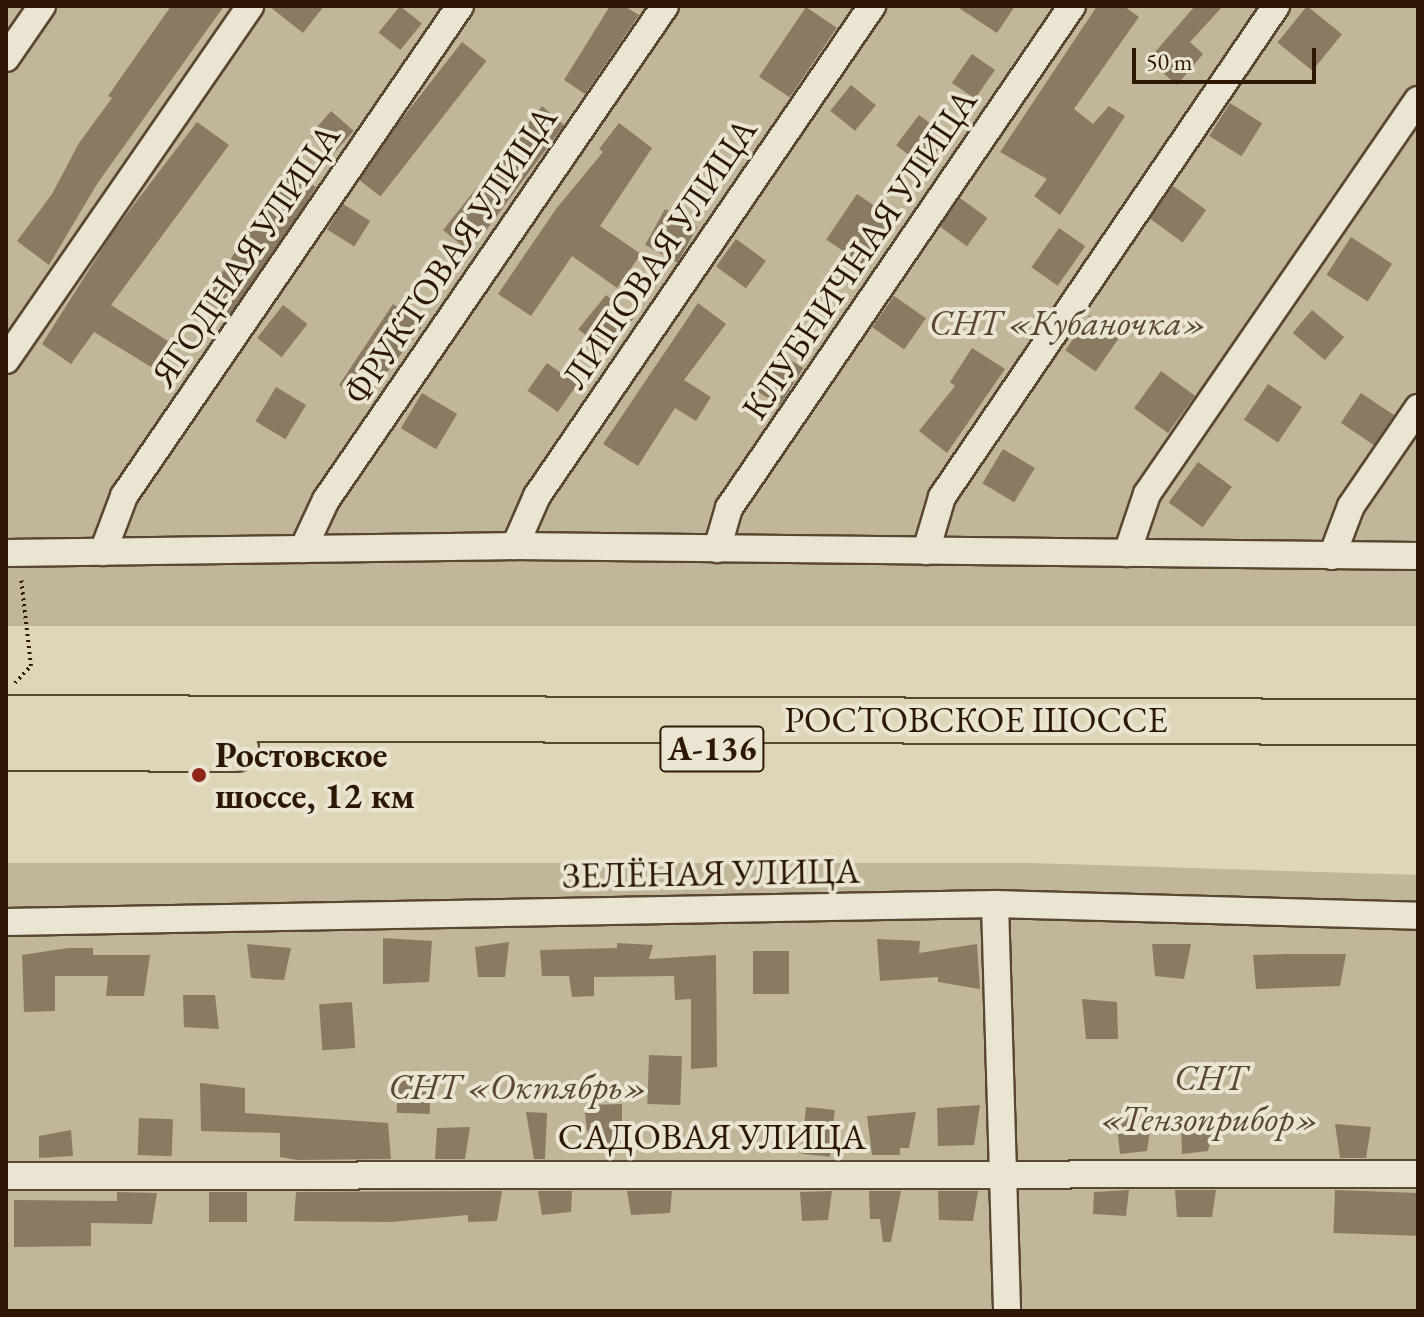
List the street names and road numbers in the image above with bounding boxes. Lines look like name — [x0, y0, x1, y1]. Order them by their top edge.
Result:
street label: КЛУБНИЧНАЯ УЛИЦА — [732, 81, 986, 427]
street label: ФРУКТОВАЯ УЛИЦА — [334, 98, 566, 412]
street label: ЛИПОВАЯ УЛИЦА — [552, 110, 766, 396]
street label: ЯГОДНАЯ УЛИЦА — [141, 116, 349, 394]
street label: РОСТОВСКОЕ ШОССЕ — [784, 698, 1168, 742]
road number: А-136 — [658, 719, 766, 779]
street label: ЗЕЛЁНАЯ УЛИЦА — [562, 849, 860, 897]
street label: САДОВАЯ УЛИЦА — [558, 1115, 866, 1159]

